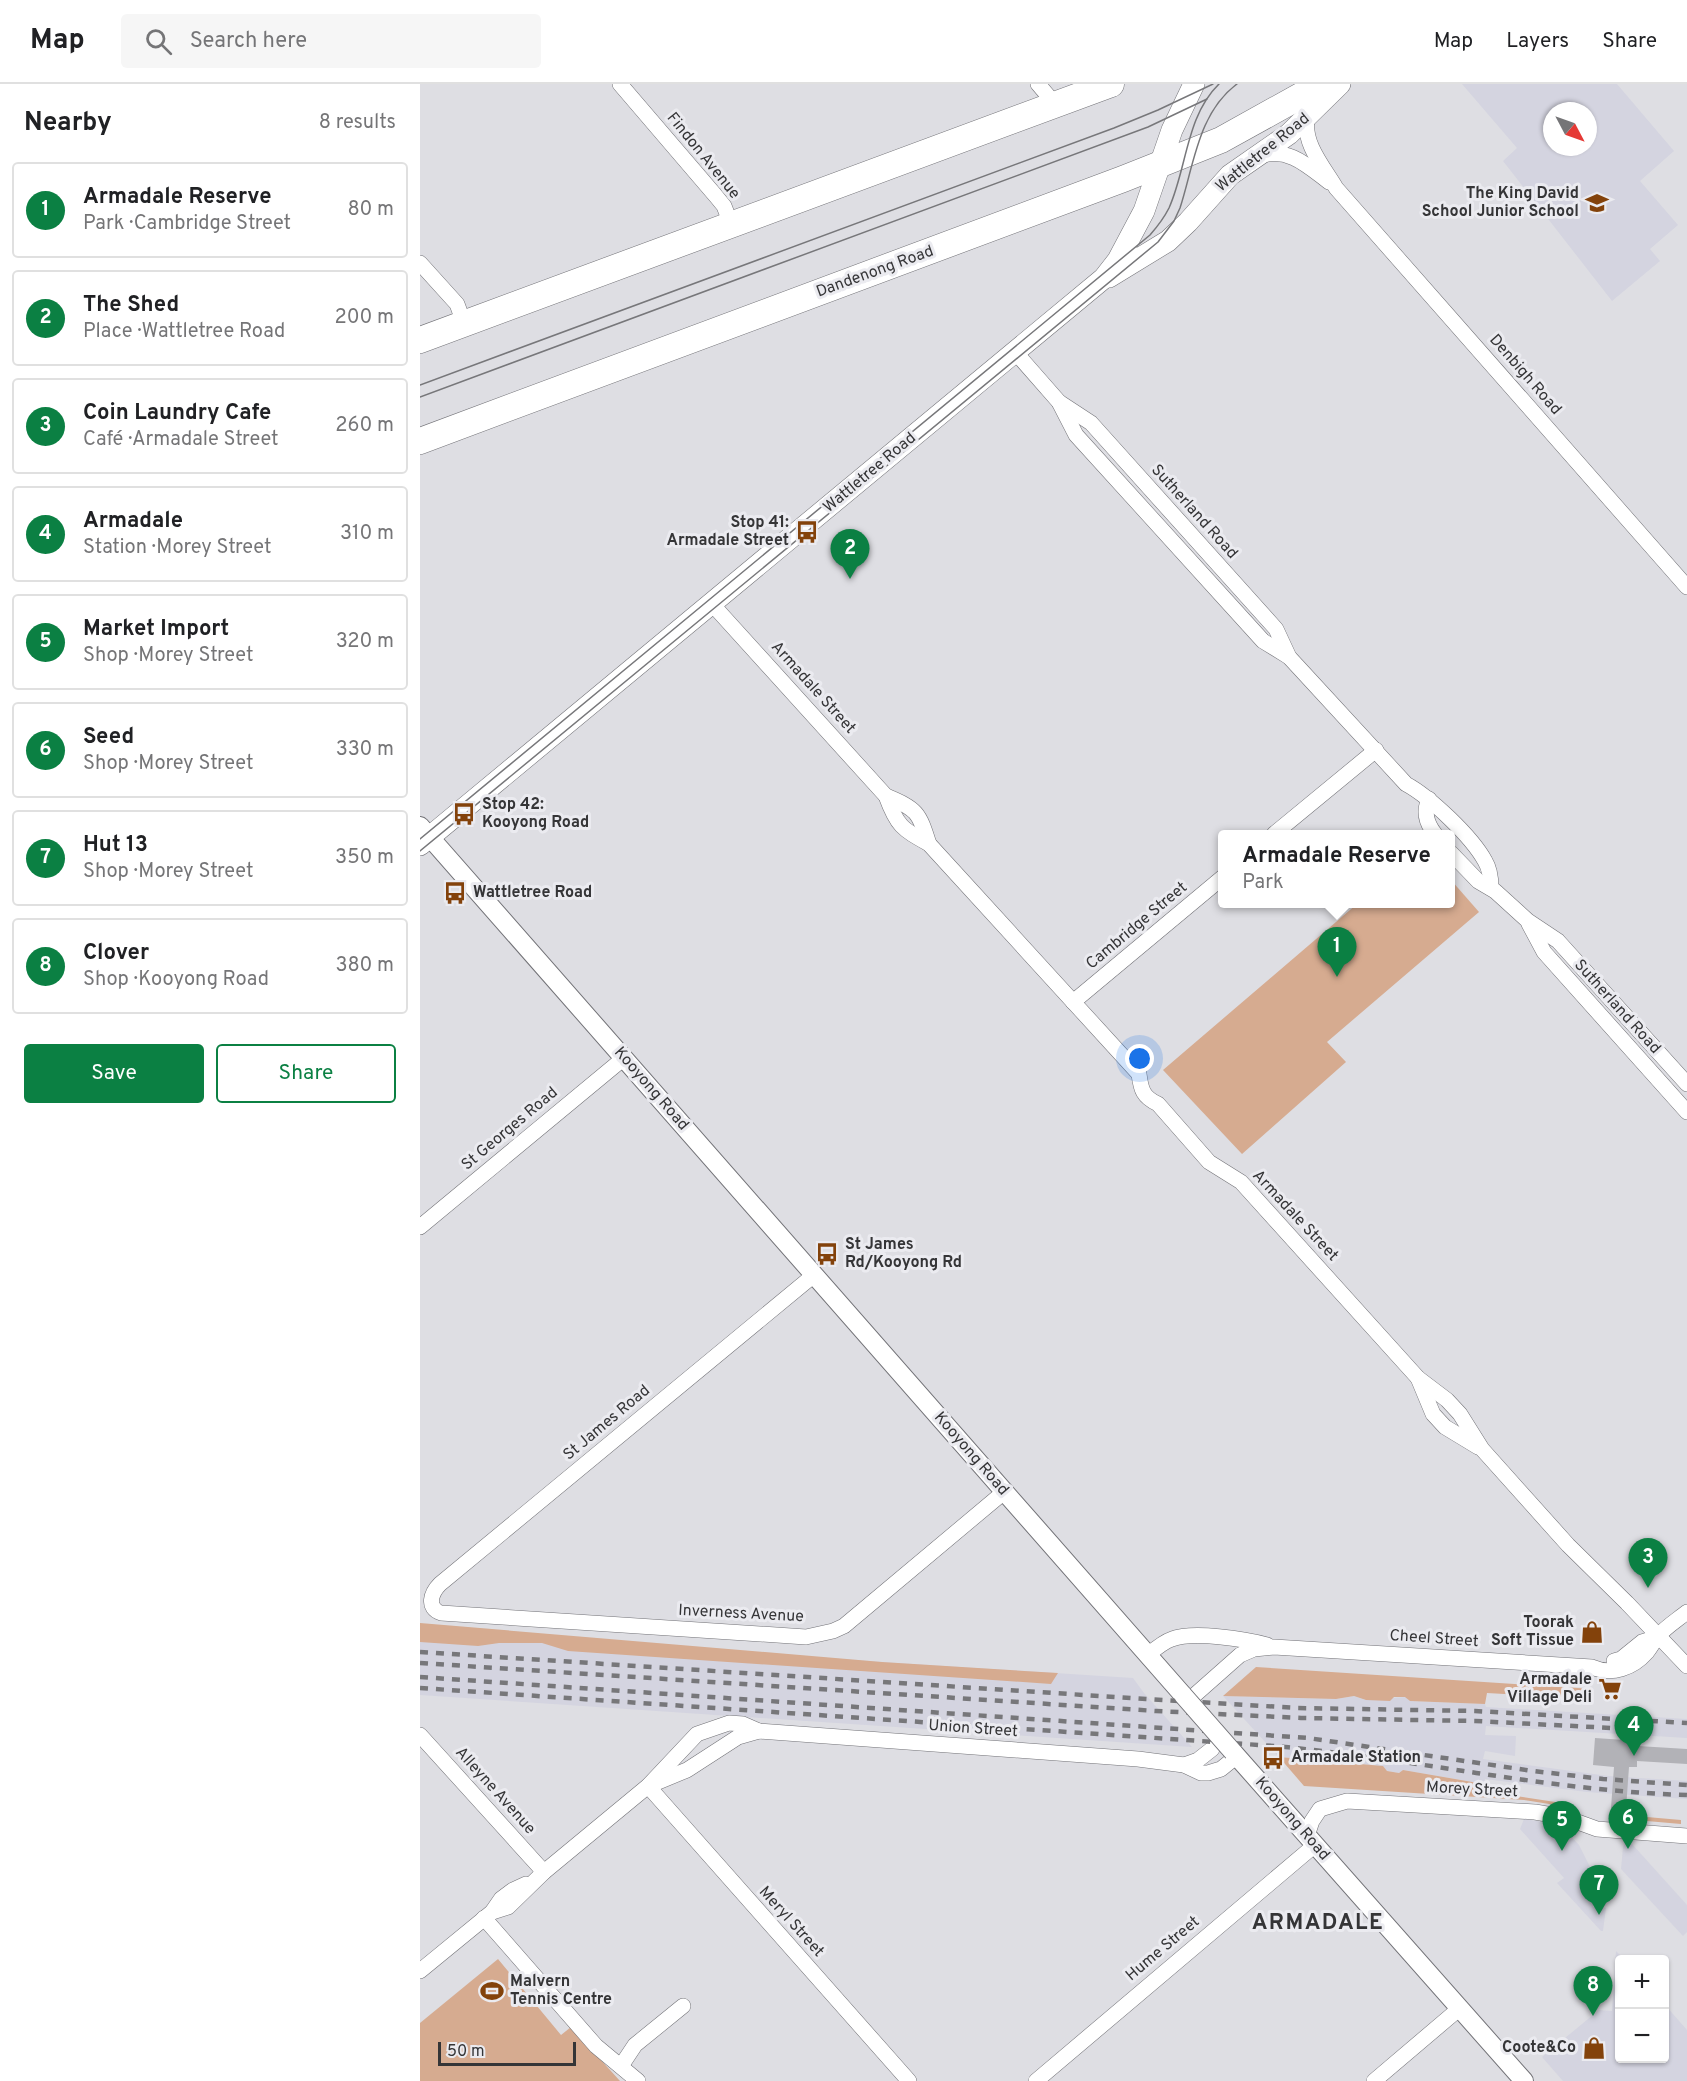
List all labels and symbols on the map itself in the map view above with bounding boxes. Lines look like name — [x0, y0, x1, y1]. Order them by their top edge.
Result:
north arrow — [1543, 102, 1597, 156]
street label: Findon Avenue — [662, 109, 744, 203]
street label: Wattletree Road — [1212, 109, 1314, 197]
place label: The King David School Junior School — [1422, 184, 1579, 222]
school or university icon: The King David School Junior School — [1584, 190, 1610, 216]
street label: Dandenong Road — [814, 241, 936, 303]
street label: Denbigh Road — [1485, 331, 1565, 419]
street label: Wattletree Road — [820, 428, 920, 518]
street label: Sutherland Road — [1146, 461, 1242, 563]
place label: Stop 41: Armadale Street — [666, 513, 789, 551]
bus stop icon: Stop 41: Armadale Street — [794, 519, 820, 545]
pin: 2 — [830, 530, 870, 579]
street label: Armadale Street — [766, 638, 860, 738]
place label: Stop 42: Kooyong Road — [482, 795, 589, 833]
bus stop icon: Stop 42: Kooyong Road — [451, 801, 477, 827]
street label: Cambridge Street — [1082, 878, 1192, 974]
bus stop icon: Wattletree Road — [442, 880, 468, 906]
place label: Wattletree Road — [473, 883, 592, 903]
pin: 1 — [1318, 928, 1356, 977]
street label: Sutherland Road — [1569, 956, 1665, 1058]
street label: Kooyong Road — [609, 1043, 693, 1135]
your location — [1125, 1044, 1154, 1073]
street label: St Georges Road — [458, 1083, 562, 1175]
street label: Armadale Street — [1248, 1166, 1342, 1266]
place label: St James Rd/Kooyong Rd — [845, 1235, 962, 1273]
bus stop icon: St James Rd/Kooyong Rd — [814, 1241, 840, 1267]
street label: St James Road — [560, 1381, 654, 1465]
street label: Kooyong Road — [929, 1408, 1013, 1500]
pin: 3 — [1628, 1538, 1668, 1588]
street label: Inverness Avenue — [678, 1601, 804, 1627]
place label: Toorak Soft Tissue — [1491, 1613, 1574, 1651]
shop icon: Toorak Soft Tissue — [1579, 1619, 1605, 1645]
street label: Cheel Street — [1389, 1626, 1479, 1652]
place label: Armadale Village Deli — [1507, 1670, 1592, 1708]
supermarket icon: Armadale Village Deli — [1597, 1676, 1623, 1702]
pin: 4 — [1614, 1706, 1654, 1756]
street label: Union Street — [928, 1716, 1018, 1742]
street label: Alleyne Avenue — [451, 1743, 539, 1839]
bus stop icon: Armadale Station — [1260, 1745, 1286, 1771]
place label: Armadale Station — [1291, 1748, 1421, 1768]
street label: Kooyong Road — [1250, 1773, 1334, 1865]
street label: Morey Street — [1425, 1778, 1519, 1802]
pin: 6 — [1608, 1800, 1648, 1849]
pin: 5 — [1542, 1802, 1582, 1851]
pin: 7 — [1580, 1866, 1618, 1915]
street label: Meryl Street — [754, 1882, 828, 1962]
district label: ARMADALE — [1252, 1910, 1384, 1937]
street label: Hume Street — [1122, 1912, 1204, 1986]
pin: 8 — [1574, 1966, 1612, 2016]
place label: Malvern Tennis Centre — [510, 1972, 612, 2010]
sports icon: Malvern Tennis Centre — [479, 1978, 505, 2004]
shop icon: Coote&Co — [1581, 2035, 1607, 2061]
place label: Coote&Co — [1502, 2038, 1576, 2058]
scale bar — [438, 2039, 576, 2066]

